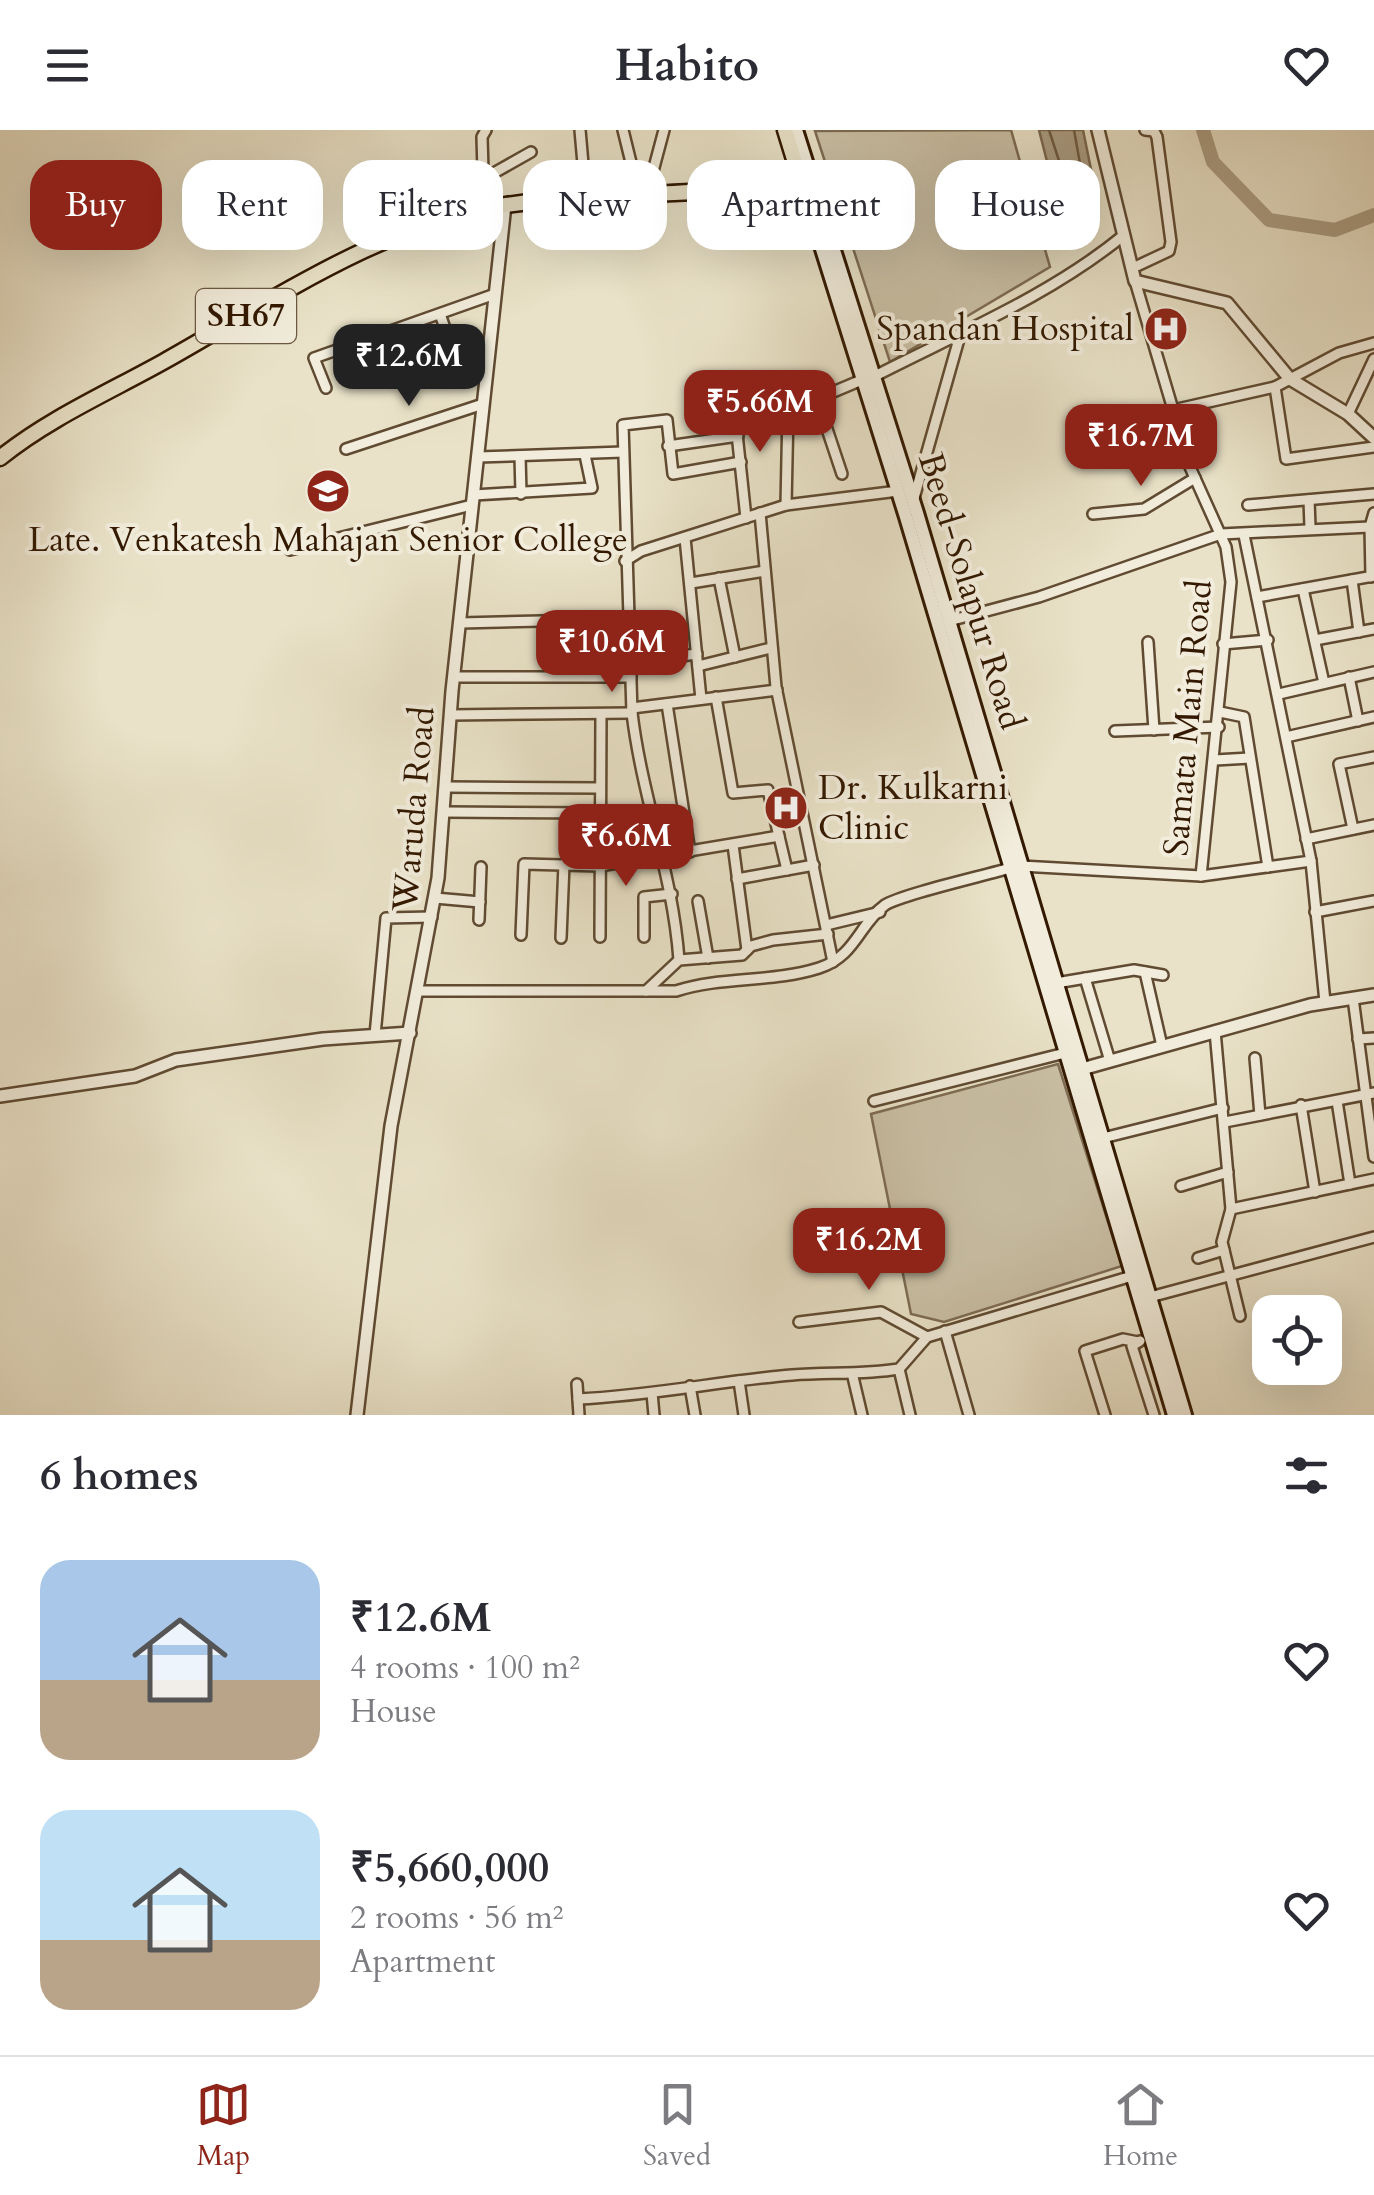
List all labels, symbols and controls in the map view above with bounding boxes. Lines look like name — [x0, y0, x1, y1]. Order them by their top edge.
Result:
text: Habito — [615, 35, 759, 96]
icon: menu — [40, 38, 95, 93]
icon: heart — [1279, 38, 1334, 93]
chip: Buy — [30, 160, 162, 250]
chip: Rent — [182, 160, 323, 250]
chip: Filters — [343, 160, 503, 250]
chip: New — [523, 160, 667, 250]
chip: Apartment — [687, 160, 915, 250]
chip: House — [935, 160, 1100, 250]
road number: SH67 — [196, 289, 296, 343]
place label: Spandan Hospital — [876, 305, 1134, 353]
hospital icon: Spandan Hospital — [1143, 306, 1189, 352]
pin: ₹12.6M — [328, 324, 490, 409]
text: ₹12.6M — [355, 334, 463, 378]
pin: ₹5.66M — [679, 370, 841, 455]
text: ₹5.66M — [706, 380, 814, 424]
pin: ₹16.7M — [1060, 404, 1222, 489]
text: ₹16.7M — [1087, 414, 1195, 458]
street label: Beed-Solapur Road — [906, 447, 1036, 736]
school or university icon: Late. Venkatesh Mahajan Senior College — [305, 468, 351, 514]
place label: Late. Venkatesh Mahajan Senior College — [28, 516, 628, 564]
street label: Samata Main Road — [1152, 578, 1224, 858]
pin: ₹10.6M — [531, 610, 693, 695]
text: ₹10.6M — [558, 620, 666, 664]
street label: Waruda Road — [381, 704, 447, 915]
place label: Dr. Kulkarni Clinic — [818, 764, 1008, 852]
hospital icon: Dr. Kulkarni Clinic — [763, 785, 809, 831]
pin: ₹6.6M — [556, 804, 696, 889]
text: ₹6.6M — [580, 814, 672, 858]
pin: ₹16.2M — [788, 1208, 950, 1293]
text: ₹16.2M — [815, 1218, 923, 1262]
map controls — [1252, 1295, 1342, 1385]
button: locate — [1252, 1295, 1342, 1385]
text: 6 homes — [40, 1447, 198, 1504]
icon: filters — [1279, 1448, 1334, 1503]
text: ₹12.6M — [350, 1589, 492, 1646]
icon: home — [120, 1600, 240, 1720]
icon: heart — [1279, 1633, 1334, 1688]
text: 4 rooms · 100 m² — [350, 1646, 580, 1690]
text: House — [350, 1690, 437, 1734]
text: ₹5,660,000 — [350, 1839, 549, 1896]
icon: home — [120, 1850, 240, 1970]
icon: heart — [1279, 1883, 1334, 1938]
text: 2 rooms · 56 m² — [350, 1896, 563, 1940]
text: Apartment — [350, 1940, 495, 1984]
tab: Map — [196, 2077, 251, 2175]
tab: Saved — [643, 2077, 711, 2175]
tab: Home — [1103, 2077, 1178, 2175]

